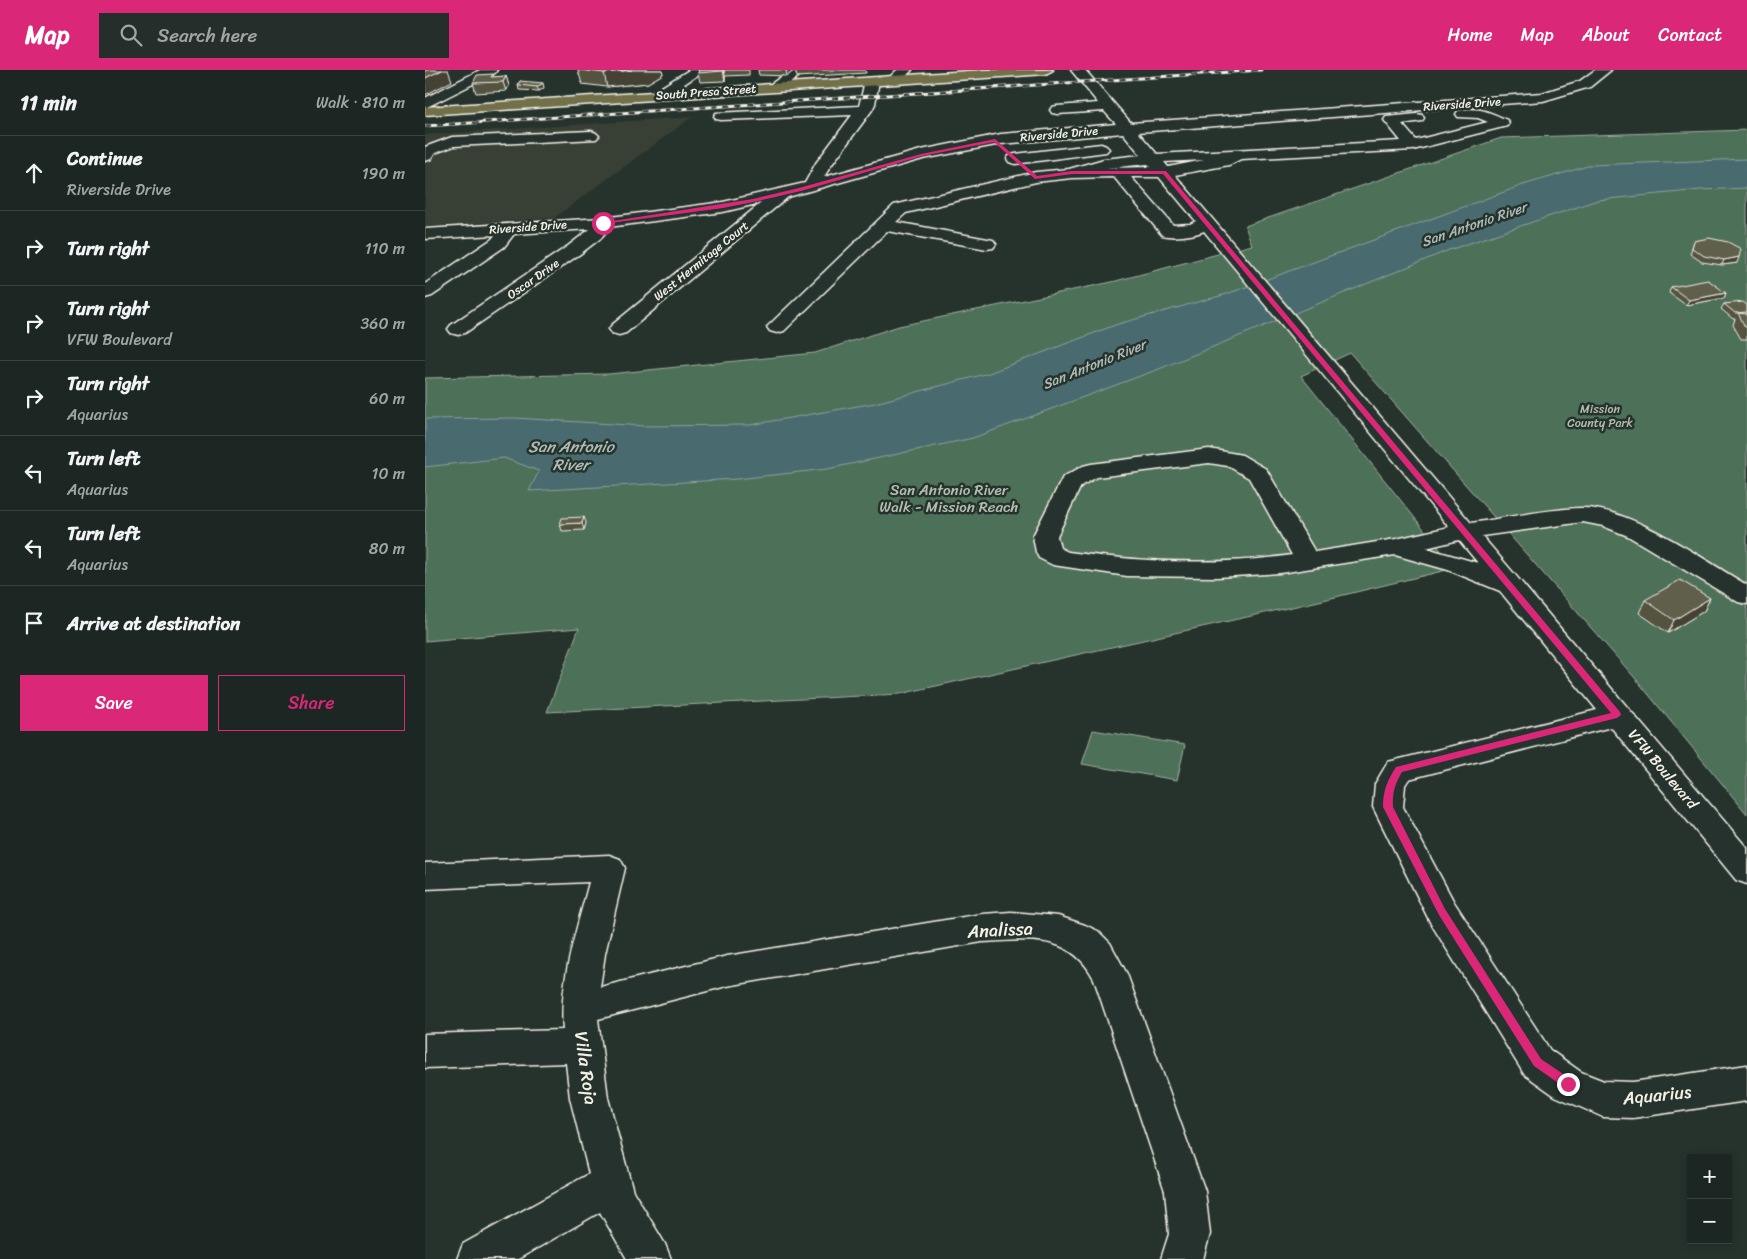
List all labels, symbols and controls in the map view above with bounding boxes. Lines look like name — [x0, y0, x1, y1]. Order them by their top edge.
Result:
search box — [99, 13, 449, 58]
text: Map — [25, 14, 69, 56]
text: Search here — [157, 19, 257, 52]
text: Home — [1448, 19, 1493, 51]
text: Map — [1521, 19, 1554, 51]
text: About — [1582, 19, 1630, 51]
text: Contact — [1658, 19, 1722, 51]
icon: search — [117, 21, 145, 49]
street label: South Presa Street — [655, 78, 757, 106]
text: 11 min — [20, 84, 77, 122]
text: Walk · 810 m — [316, 88, 405, 117]
street label: Riverside Drive — [1422, 90, 1502, 118]
street label: Riverside Drive — [1019, 120, 1099, 148]
text: Continue — [67, 142, 143, 175]
icon: ahead — [20, 159, 48, 187]
text: 190 m — [362, 159, 405, 188]
text: Riverside Drive — [67, 175, 171, 204]
water label: San Antonio River — [1418, 194, 1532, 254]
route start — [592, 212, 615, 235]
street label: Riverside Drive — [488, 213, 568, 241]
street label: West Hermitage Court — [648, 215, 754, 307]
text: Turn right — [67, 232, 149, 265]
icon: right — [20, 234, 48, 262]
text: 110 m — [365, 234, 405, 263]
street label: Oscar Drive — [502, 253, 564, 305]
text: Turn right — [67, 292, 149, 325]
icon: right — [20, 309, 48, 337]
text: 360 m — [361, 309, 405, 338]
text: VFW Boulevard — [67, 325, 172, 354]
water label: San Antonio River — [1039, 331, 1152, 397]
text: Turn right — [67, 367, 149, 400]
icon: right — [20, 384, 48, 412]
text: 60 m — [369, 384, 405, 413]
park label: Mission County Park — [1567, 398, 1633, 434]
text: Aquarius — [67, 400, 128, 429]
water label: San Antonio River — [528, 432, 616, 479]
text: Turn left — [67, 442, 140, 475]
icon: left — [20, 459, 48, 487]
text: 10 m — [372, 459, 405, 488]
text: Aquarius — [67, 475, 128, 504]
park label: San Antonio River Walk - Mission Reach — [880, 477, 1019, 520]
text: Turn left — [67, 517, 140, 550]
icon: left — [20, 534, 48, 562]
text: 80 m — [369, 534, 405, 563]
text: Aquarius — [67, 550, 128, 579]
text: Arrive at destination — [67, 607, 240, 640]
icon: arrive — [20, 609, 48, 637]
button: Save — [20, 675, 208, 731]
button: Share — [218, 675, 405, 731]
street label: VFW Boulevard — [1621, 723, 1705, 816]
street label: Analissa — [966, 912, 1033, 948]
street label: Villa Roja — [565, 1029, 607, 1107]
route end — [1557, 1073, 1580, 1096]
street label: Aquarius — [1620, 1075, 1693, 1115]
map controls — [1687, 1154, 1732, 1244]
button: + — [1687, 1154, 1732, 1199]
button: − — [1687, 1199, 1732, 1244]

